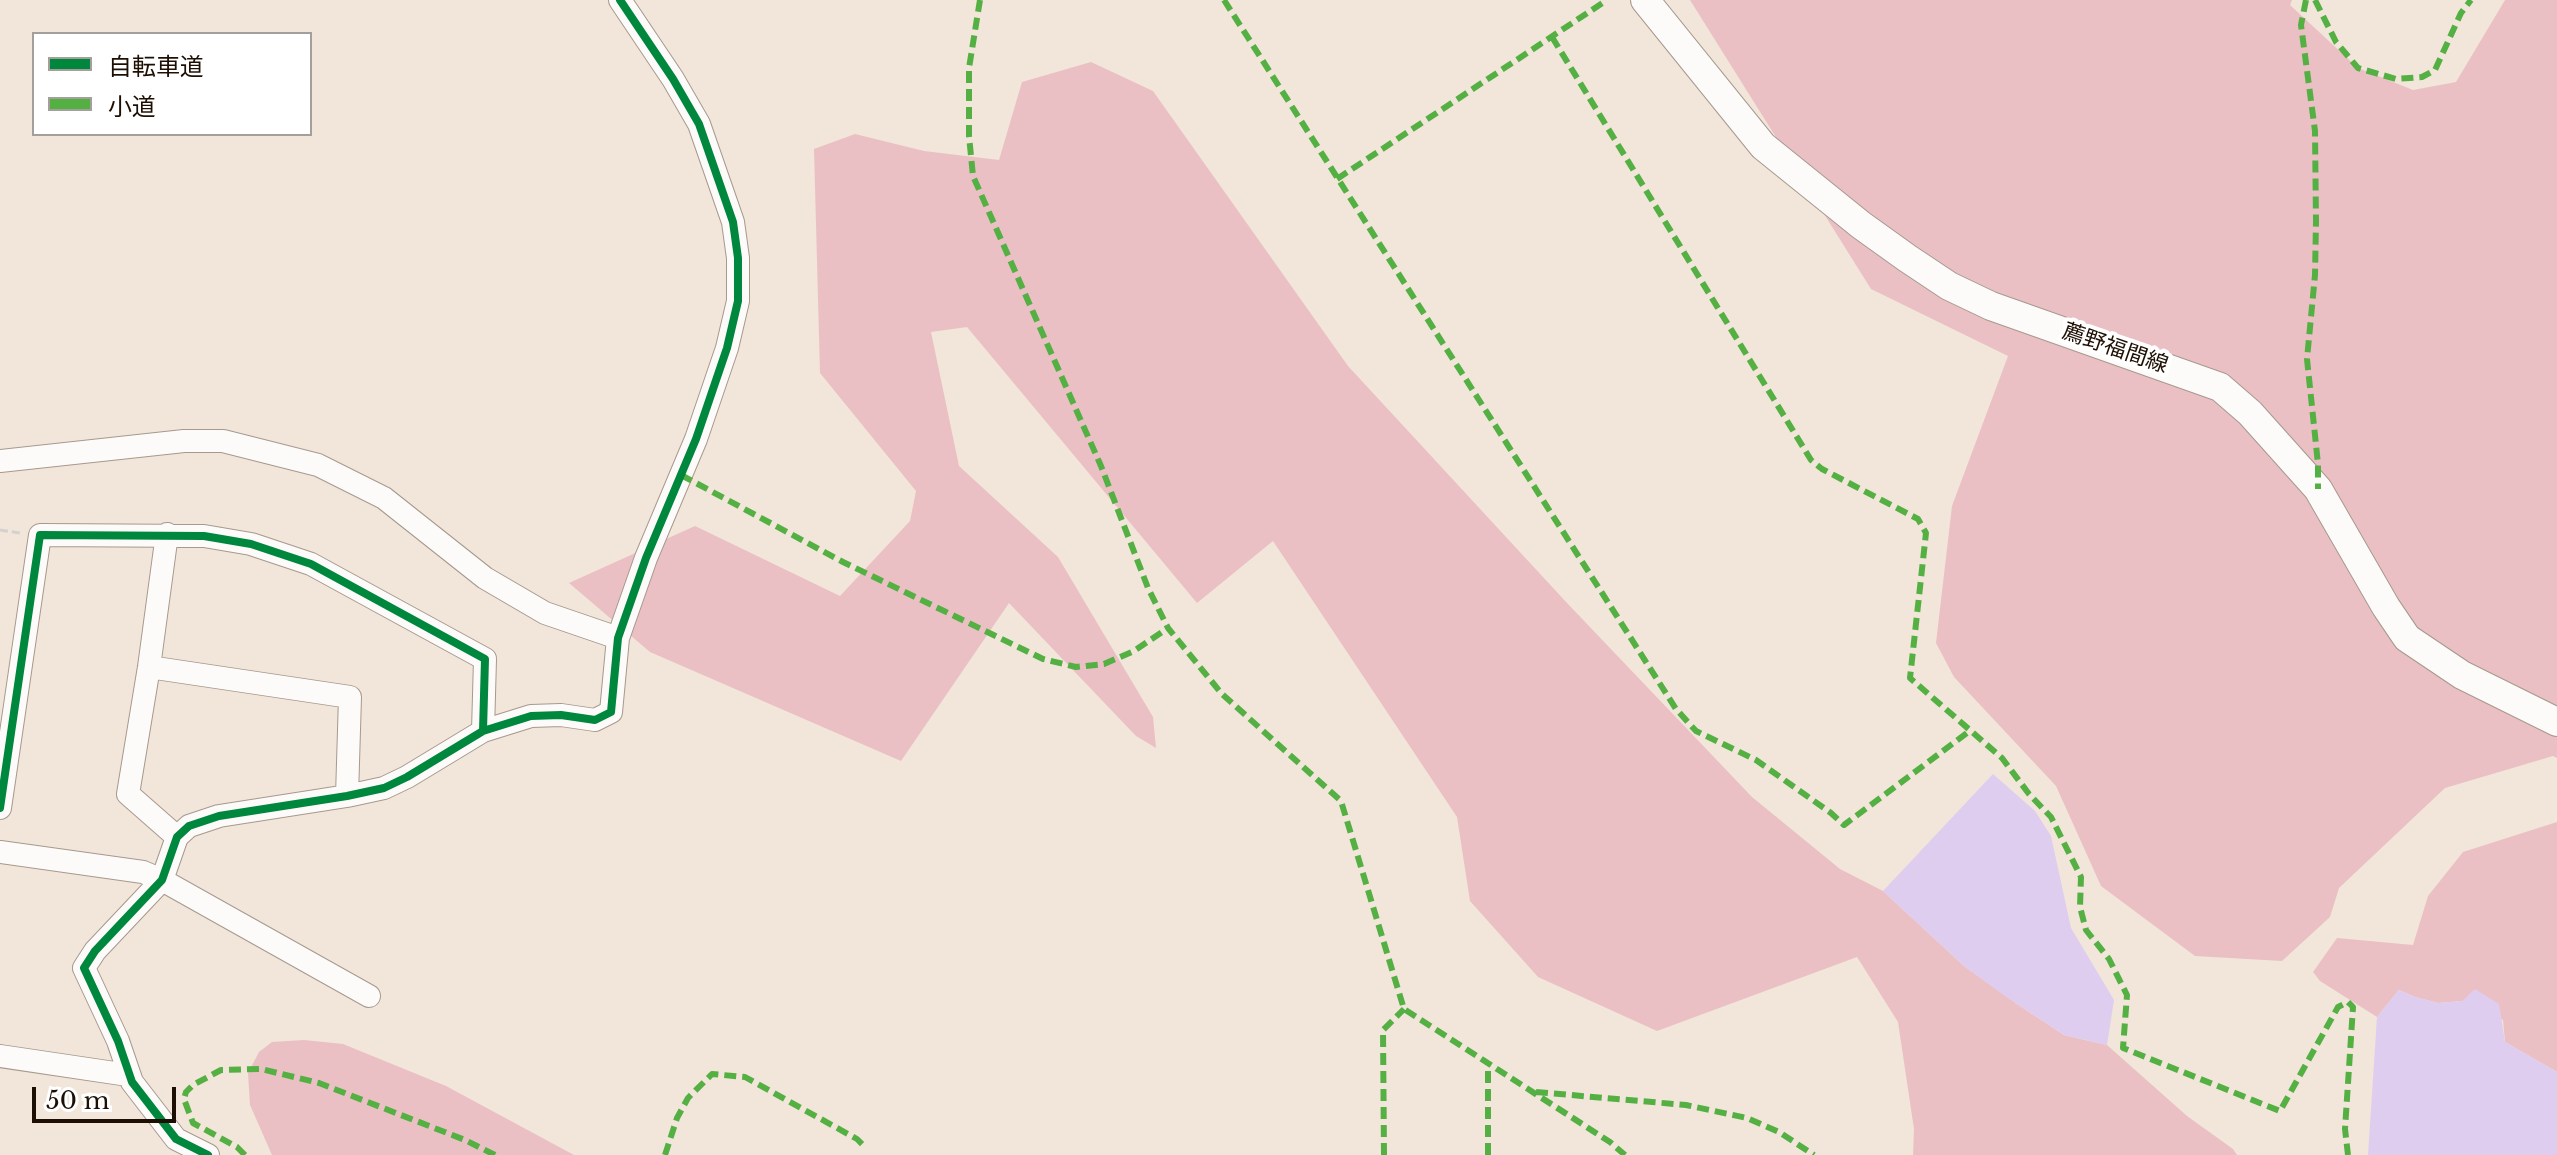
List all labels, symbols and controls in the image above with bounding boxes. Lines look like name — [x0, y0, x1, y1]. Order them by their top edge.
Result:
legend — [32, 32, 312, 136]
text: 自転車道 — [108, 52, 204, 81]
text: 小道 — [108, 92, 156, 121]
street label: 薦野福間線 — [2059, 319, 2171, 379]
scale bar — [36, 1071, 180, 1121]
text: 50 m — [46, 1086, 109, 1115]

